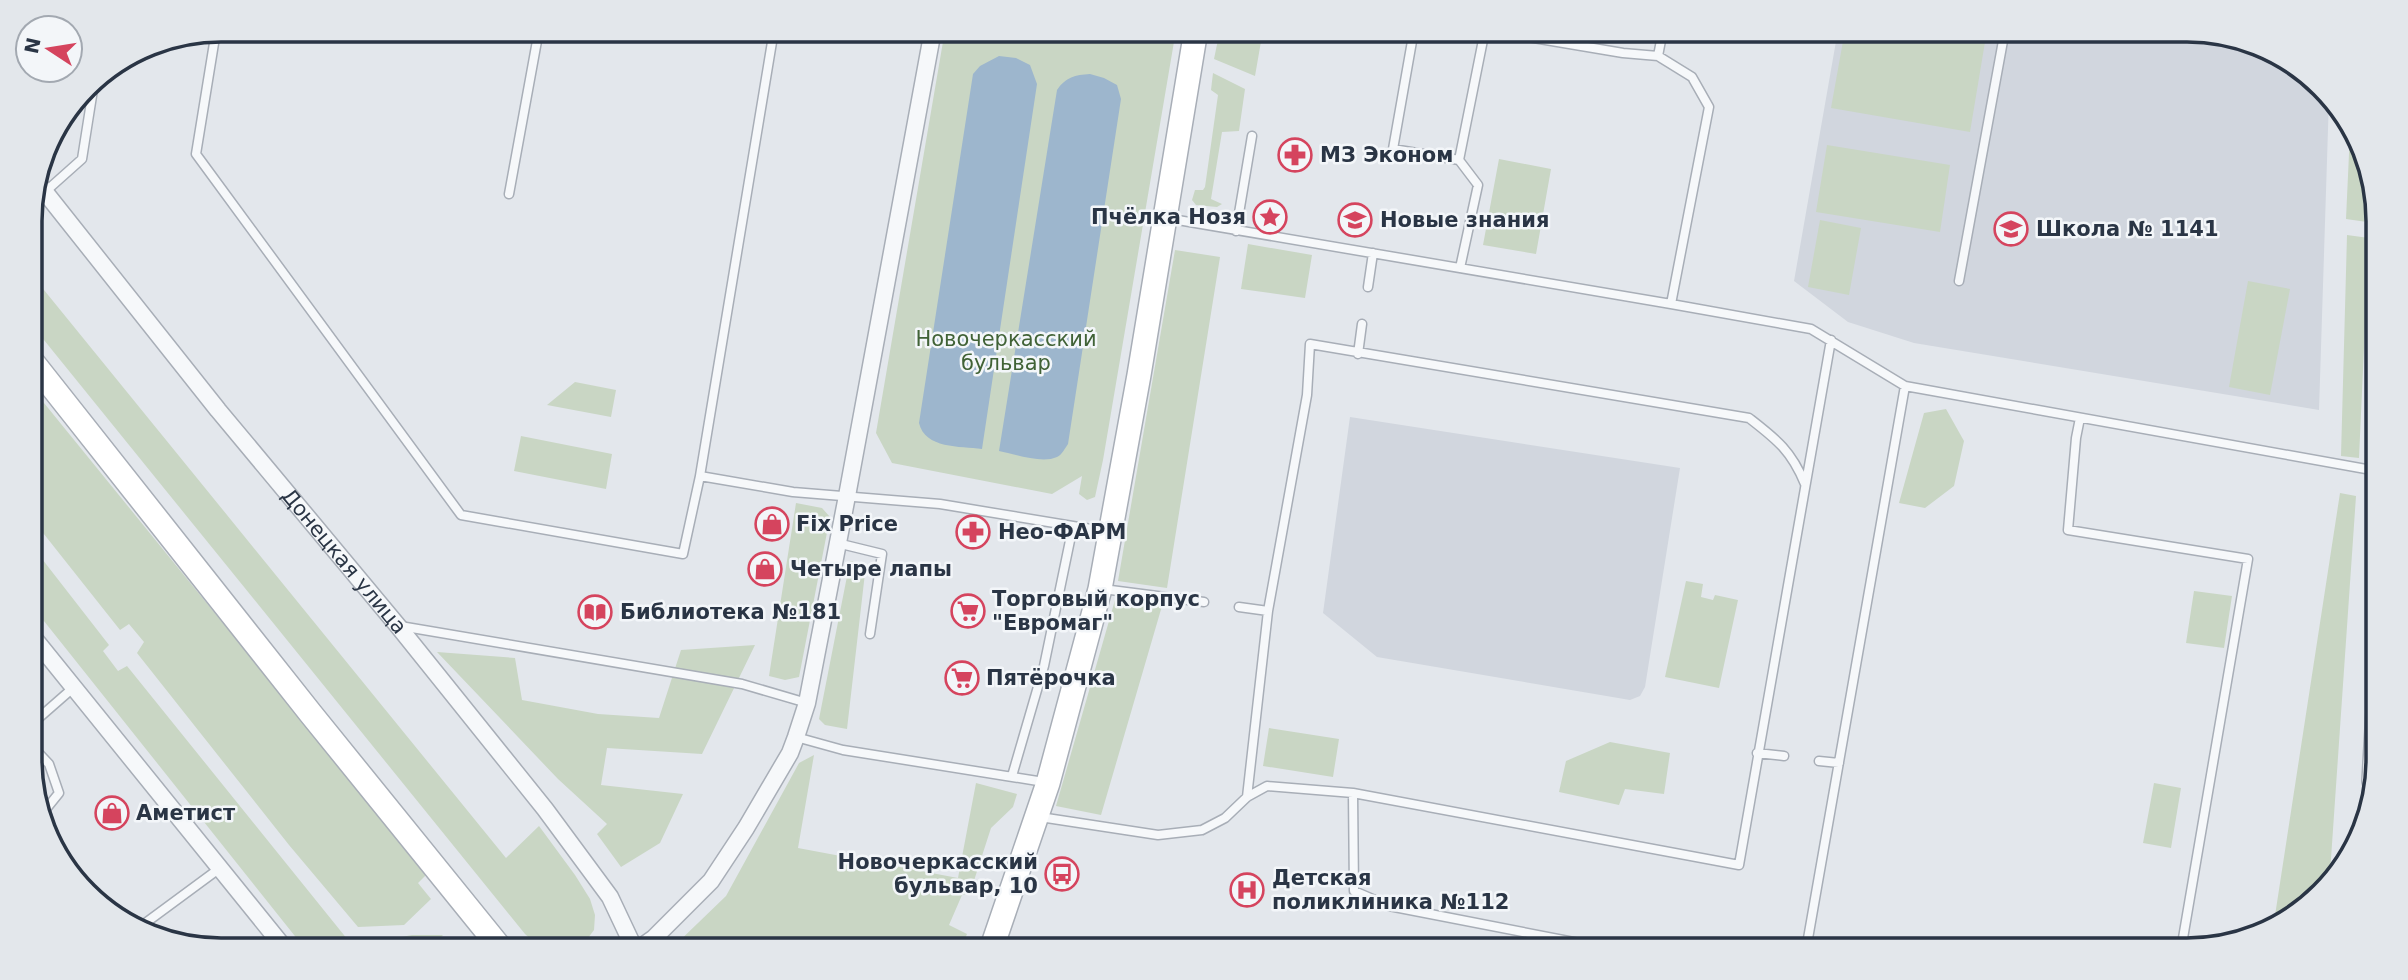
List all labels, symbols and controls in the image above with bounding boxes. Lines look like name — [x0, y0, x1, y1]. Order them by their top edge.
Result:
north arrow — [14, 14, 84, 84]
text: N — [20, 35, 45, 56]
pharmacy icon: МЗ Эконом — [1276, 136, 1314, 174]
place label: МЗ Эконом — [1320, 143, 1453, 167]
place icon: Пчёлка Нозя — [1251, 198, 1289, 236]
school or university icon: Новые знания — [1336, 201, 1374, 239]
place label: Пчёлка Нозя — [1091, 205, 1246, 229]
place label: Новые знания — [1380, 208, 1549, 232]
school or university icon: Школа № 1141 — [1992, 210, 2030, 248]
place label: Школа № 1141 — [2036, 217, 2219, 241]
park label: Новочеркасский бульвар — [915, 327, 1097, 375]
street label: Донецкая улица — [277, 484, 412, 639]
shop icon: Fix Price — [753, 505, 791, 543]
place label: Fix Price — [796, 512, 898, 536]
pharmacy icon: Нео-ФАРМ — [954, 513, 992, 551]
place label: Нео-ФАРМ — [998, 520, 1126, 544]
shop icon: Четыре лапы — [746, 550, 784, 588]
place label: Четыре лапы — [790, 557, 952, 581]
place label: Торговый корпус "Евромаг" — [992, 587, 1200, 635]
supermarket icon: Торговый корпус "Евромаг" — [949, 592, 987, 630]
library icon: Библиотека №181 — [576, 593, 614, 631]
place label: Библиотека №181 — [620, 600, 841, 624]
supermarket icon: Пятёрочка — [943, 659, 981, 697]
place label: Пятёрочка — [986, 666, 1116, 690]
shop icon: Аметист — [93, 794, 131, 832]
place label: Аметист — [136, 801, 236, 825]
place label: Новочеркасский бульвар, 10 — [838, 850, 1038, 898]
bus stop icon: Новочеркасский бульвар, 10 — [1043, 855, 1081, 893]
place label: Детская поликлиника №112 — [1272, 866, 1509, 914]
hospital icon: Детская поликлиника №112 — [1228, 871, 1266, 909]

